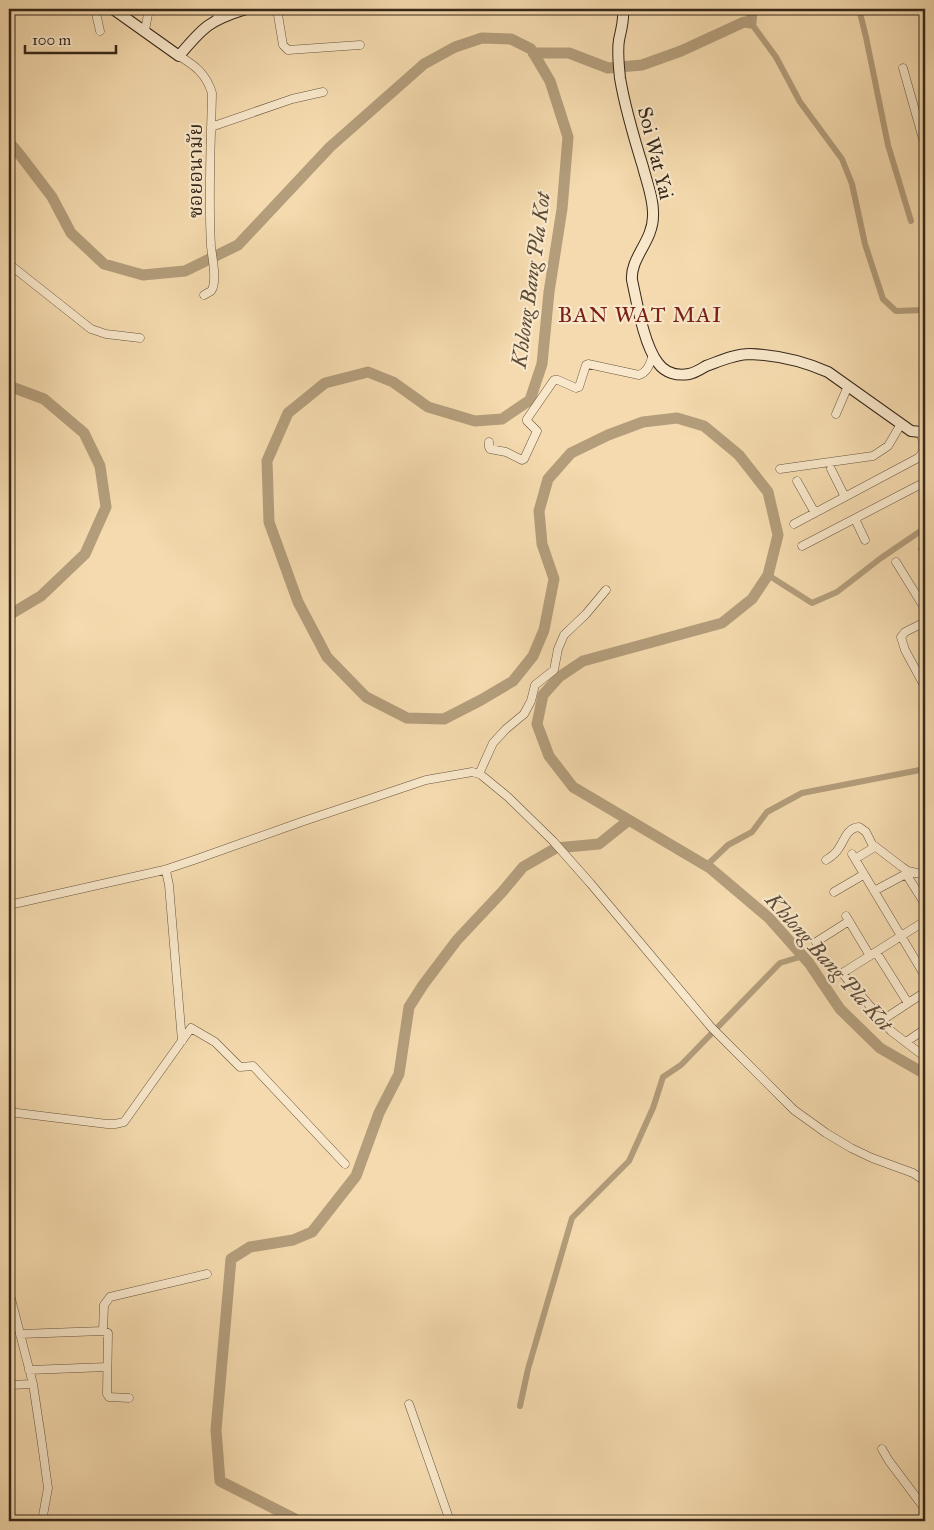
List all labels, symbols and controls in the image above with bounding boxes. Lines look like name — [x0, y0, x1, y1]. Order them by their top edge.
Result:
scale bar — [25, 22, 116, 54]
text: 100 m — [32, 31, 72, 49]
street label: Soi Wat Yai — [633, 104, 679, 202]
street label: ซอยอนามัย — [183, 124, 207, 218]
water label: Khlong Bang Pla Kot — [506, 189, 556, 371]
district label: BAN WAT MAI — [558, 301, 722, 328]
water label: Khlong Bang Pla Kot — [759, 887, 899, 1038]

